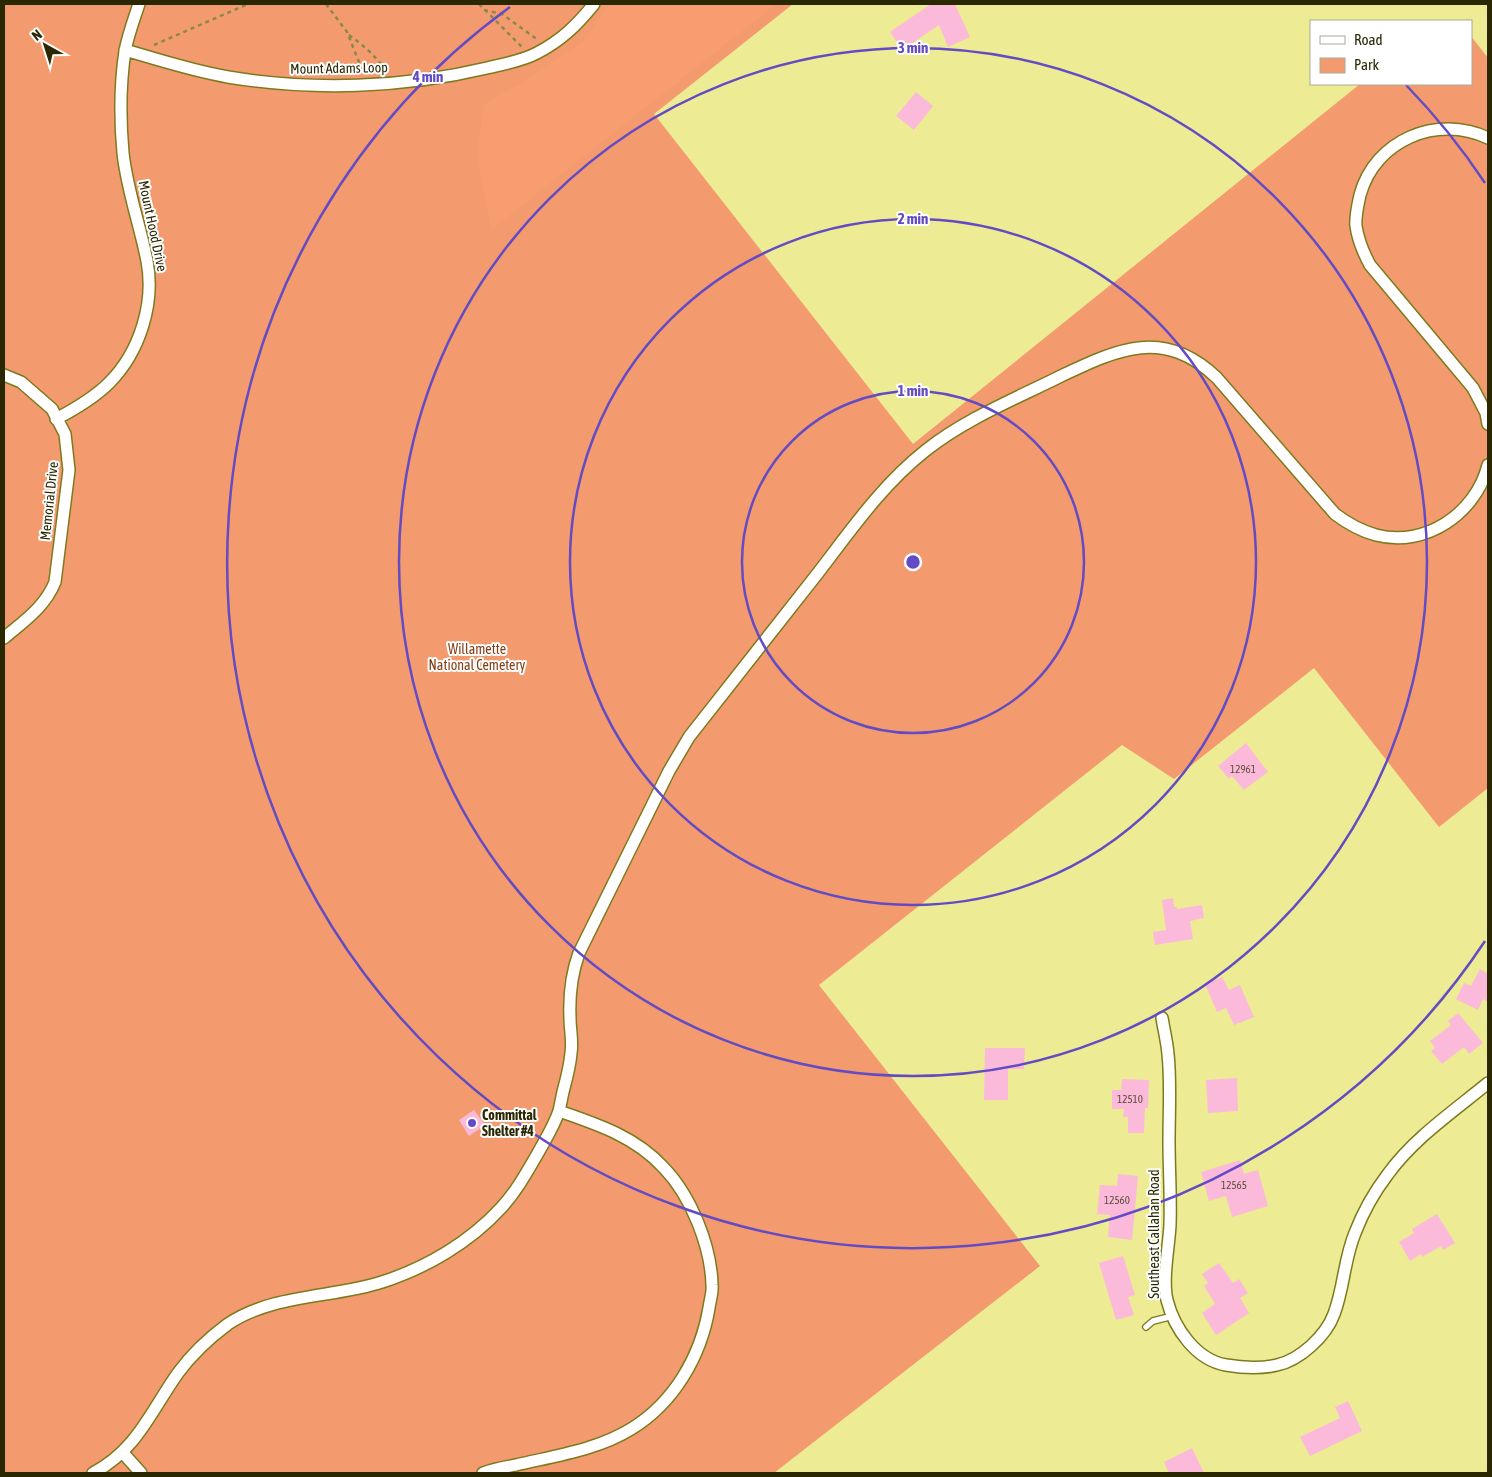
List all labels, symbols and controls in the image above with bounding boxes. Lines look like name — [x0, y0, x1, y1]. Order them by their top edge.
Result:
north arrow — [20, 20, 70, 70]
legend — [1310, 20, 1472, 85]
text: N — [29, 26, 45, 44]
text: Road — [1354, 31, 1383, 48]
text: 3 min — [898, 39, 928, 56]
text: Park — [1354, 56, 1379, 73]
street label: Mount Adams Loop — [290, 59, 388, 77]
text: 4 min — [412, 68, 443, 85]
street label: Mount Hood Drive — [136, 179, 170, 273]
text: 2 min — [898, 210, 928, 227]
text: 1 min — [898, 382, 928, 399]
street label: Memorial Drive — [37, 461, 61, 541]
centre of rings — [904, 553, 922, 571]
park label: Willamette National Cemetery — [429, 641, 526, 673]
house number: 12961 — [1230, 763, 1256, 775]
house number: 12510 — [1117, 1093, 1143, 1105]
place label: Committal Shelter #4 — [482, 1107, 537, 1139]
marker: Committal Shelter #4 — [466, 1117, 478, 1129]
street label: Southeast Callahan Road — [1146, 1169, 1162, 1299]
house number: 12565 — [1221, 1179, 1247, 1191]
house number: 12560 — [1104, 1194, 1130, 1206]

